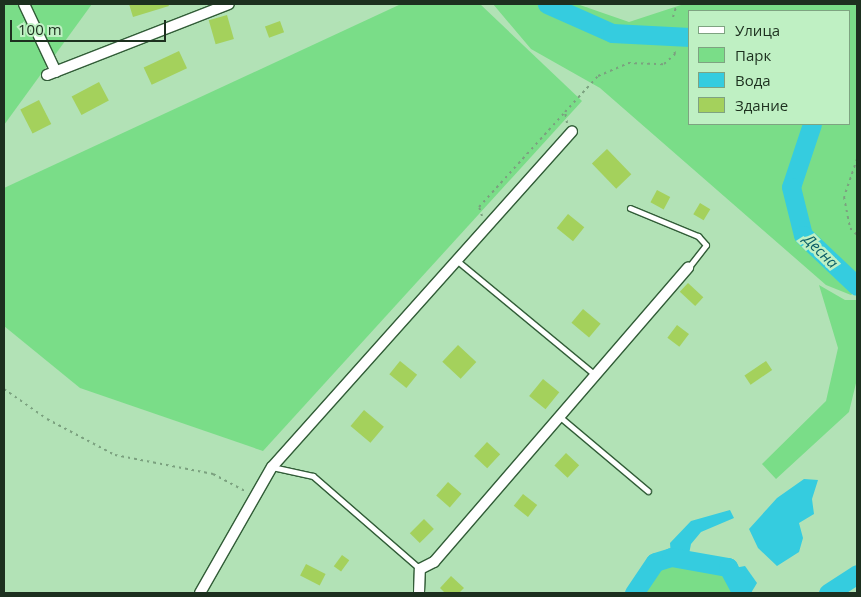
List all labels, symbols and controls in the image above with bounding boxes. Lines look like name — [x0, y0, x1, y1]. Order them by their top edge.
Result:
scale bar — [12, 10, 169, 42]
legend — [688, 10, 851, 125]
text: 100 m — [18, 19, 62, 39]
text: Улица — [735, 20, 780, 40]
text: Парк — [735, 45, 771, 65]
text: Вода — [735, 70, 771, 90]
text: Здание — [735, 95, 788, 115]
water label: Десна — [800, 230, 842, 272]

